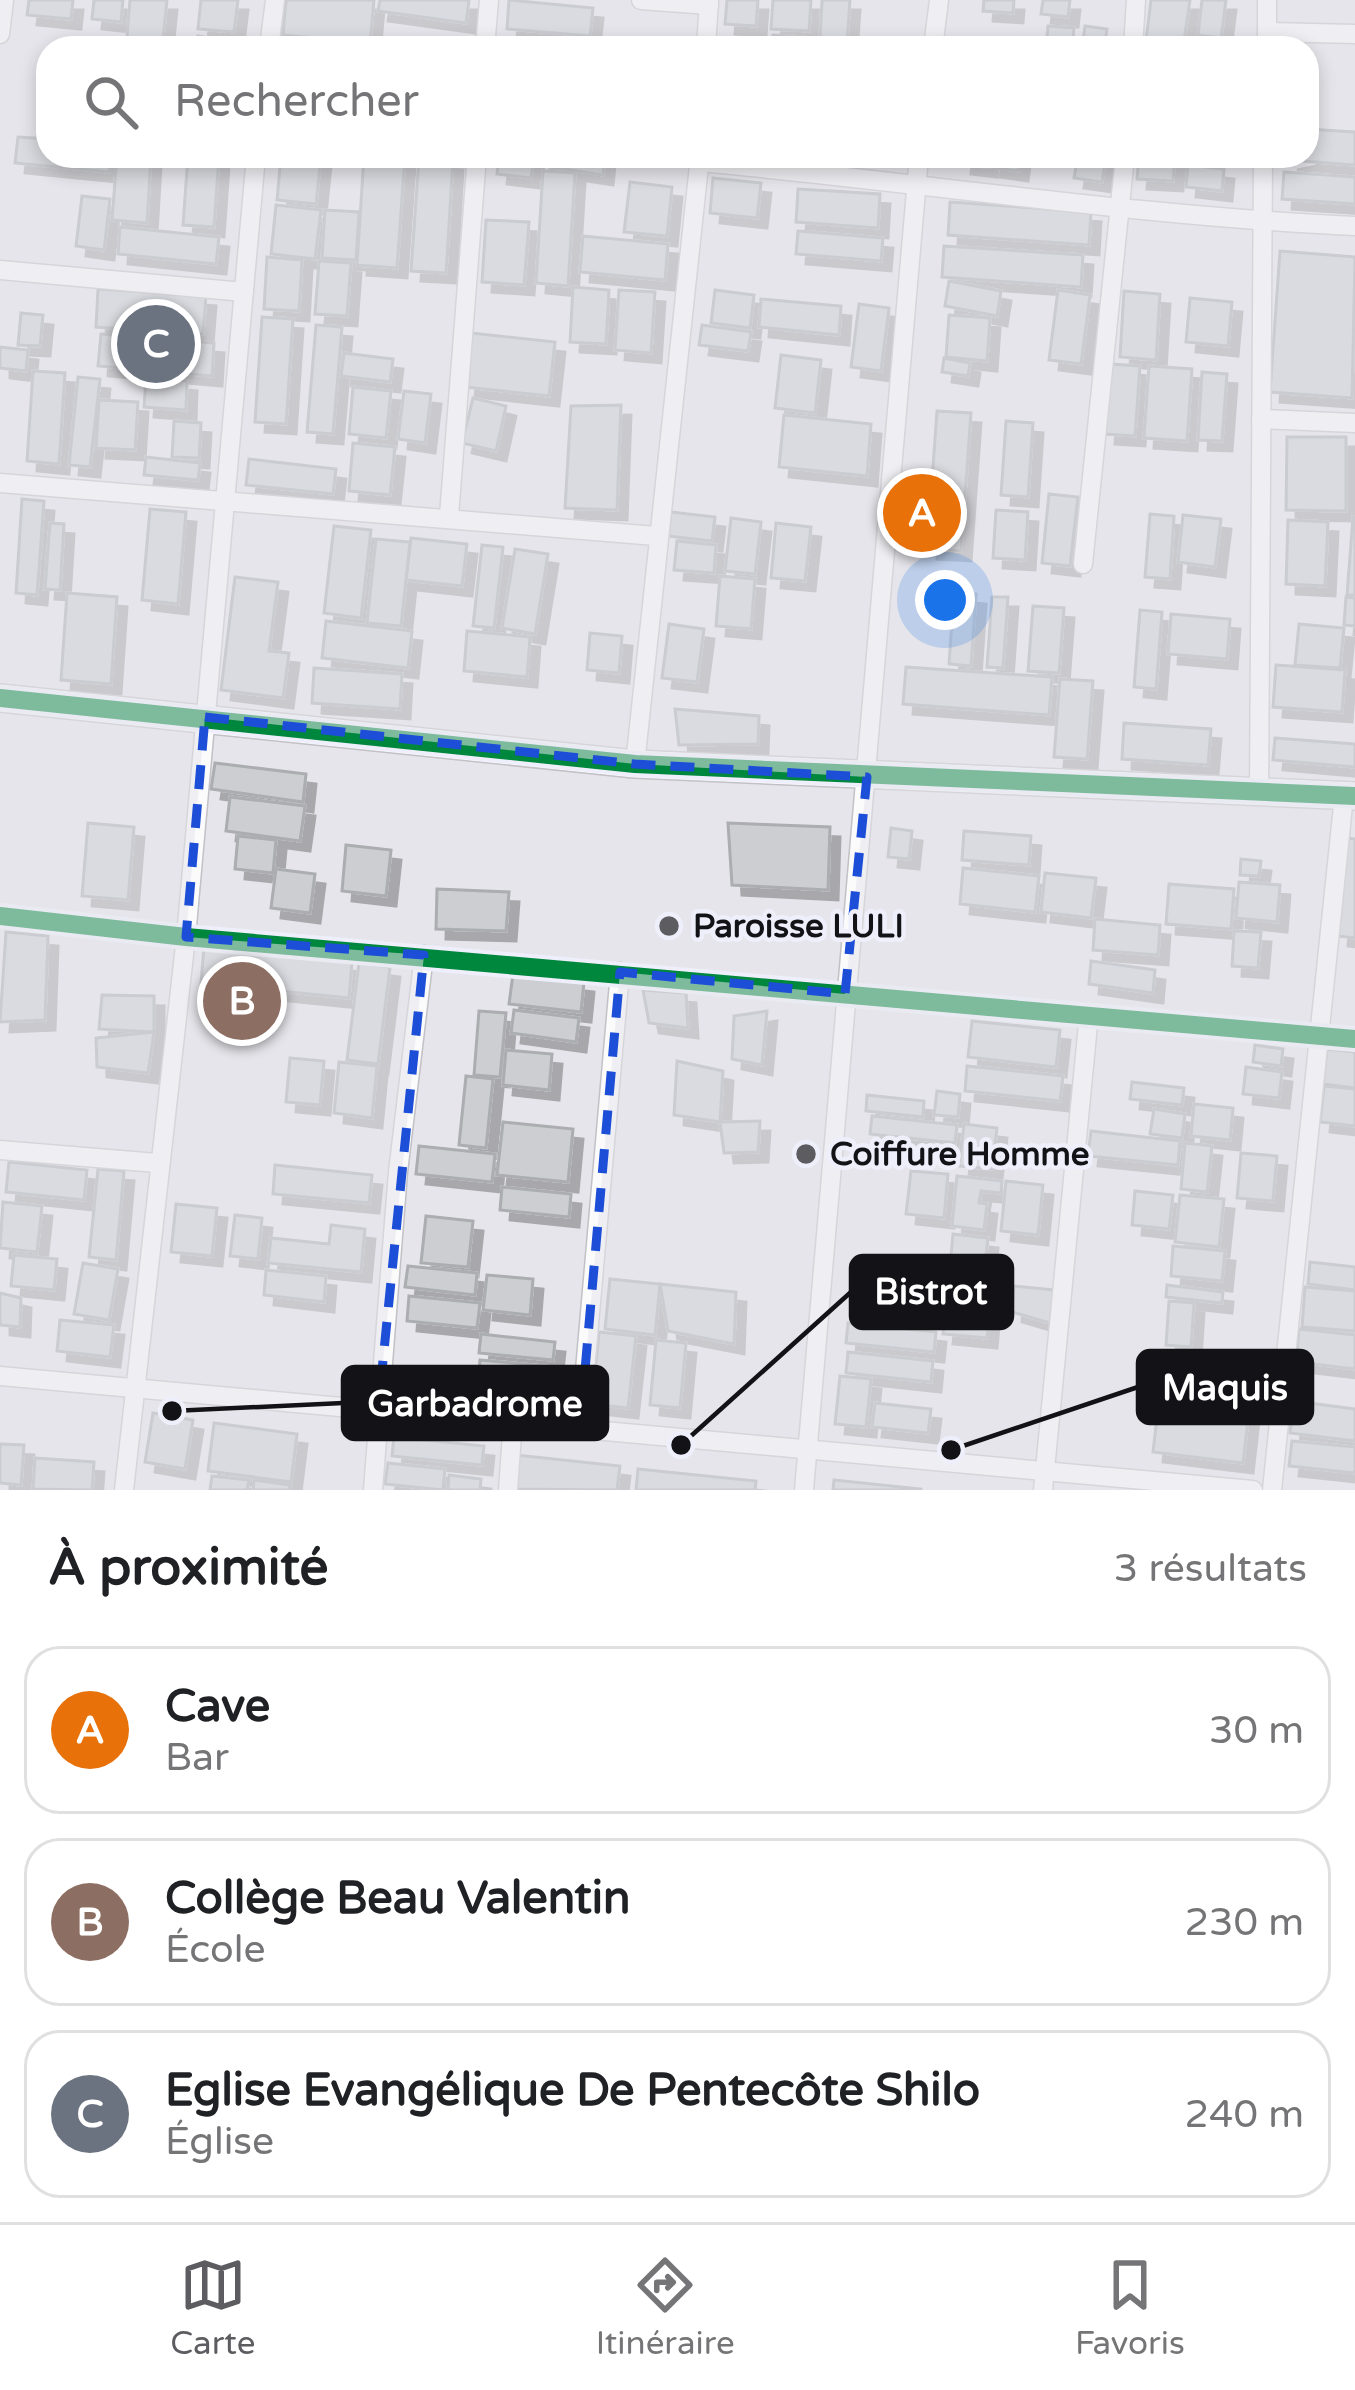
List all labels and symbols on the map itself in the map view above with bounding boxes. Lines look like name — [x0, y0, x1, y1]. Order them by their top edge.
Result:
pin: C — [117, 299, 195, 389]
pin: A — [883, 468, 961, 558]
your location — [915, 570, 975, 630]
place label: Paroisse LULI — [693, 907, 904, 946]
marker: Paroisse LULI — [656, 913, 682, 939]
pin: B — [203, 956, 281, 1046]
place label: Coiffure Homme — [830, 1135, 1090, 1174]
marker: Coiffure Homme — [793, 1141, 819, 1167]
callout: Bistrot — [851, 1256, 1012, 1328]
text: Bistrot — [874, 1271, 988, 1314]
callout: Maquis — [1138, 1351, 1312, 1423]
callout: Garbadrome — [343, 1367, 607, 1439]
text: Maquis — [1162, 1367, 1288, 1410]
text: Garbadrome — [367, 1383, 583, 1426]

